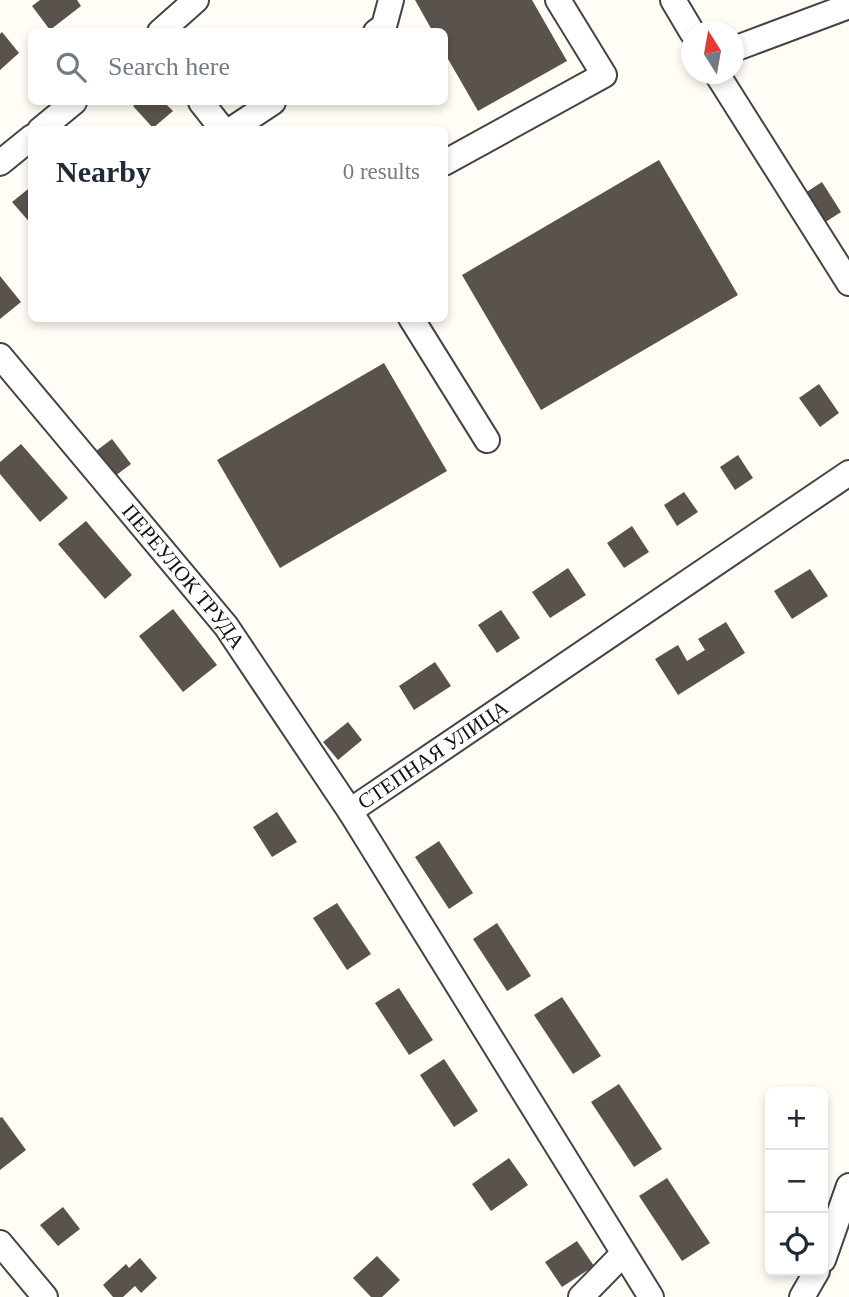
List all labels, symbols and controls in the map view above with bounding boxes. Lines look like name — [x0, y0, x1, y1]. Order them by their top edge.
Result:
north arrow — [681, 21, 744, 84]
search box — [28, 28, 448, 105]
icon: search — [52, 48, 90, 86]
text: Search here — [108, 52, 230, 81]
text: Nearby — [56, 155, 151, 188]
text: 0 results — [343, 159, 420, 184]
street label: ПЕРЕУЛОК ТРУДА — [117, 499, 250, 654]
street label: СТЕПНАЯ УЛИЦА — [353, 695, 514, 814]
map controls — [765, 1087, 828, 1276]
button: + — [765, 1087, 828, 1150]
button: − — [765, 1150, 828, 1213]
button: locate — [765, 1213, 828, 1276]

